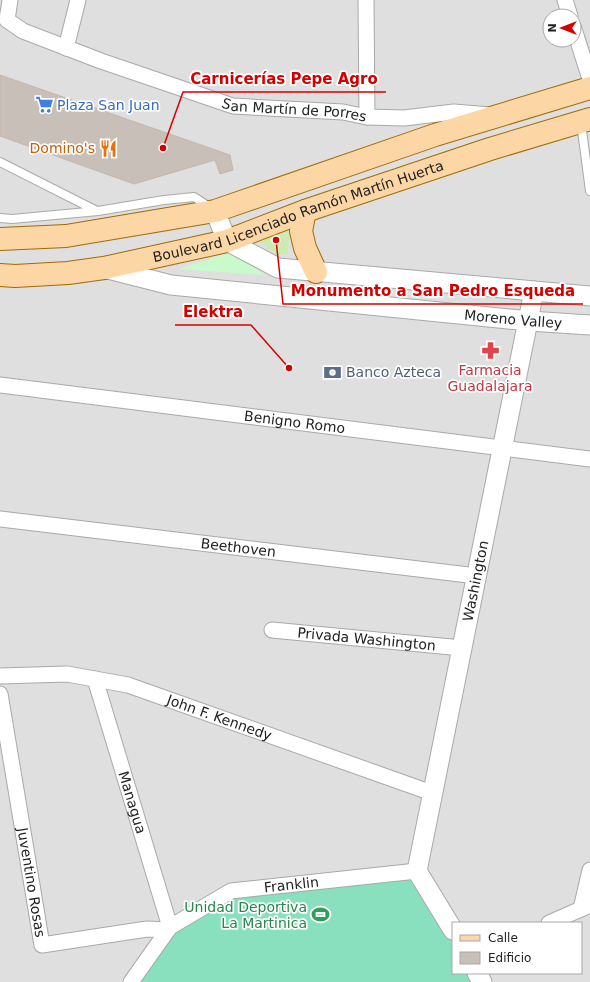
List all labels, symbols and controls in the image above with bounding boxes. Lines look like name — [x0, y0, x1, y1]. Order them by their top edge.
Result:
north arrow — [542, 8, 582, 48]
text: N — [546, 23, 559, 33]
callout: Carnicerías Pepe Agro — [183, 65, 386, 92]
text: Carnicerías Pepe Agro — [190, 70, 378, 88]
supermarket icon: Plaza San Juan — [34, 95, 54, 115]
street label: San Martín de Porres — [220, 95, 368, 125]
place label: Plaza San Juan — [57, 97, 160, 113]
restaurant icon: Domino's — [98, 138, 118, 158]
place label: Domino's — [30, 140, 95, 156]
street label: Boulevard Licenciado Ramón Martín Huerta — [151, 157, 446, 265]
callout: Monumento a San Pedro Esqueda — [283, 277, 583, 304]
text: Monumento a San Pedro Esqueda — [291, 282, 575, 300]
callout: Elektra — [175, 298, 251, 325]
text: Elektra — [183, 303, 243, 321]
street label: Moreno Valley — [463, 307, 563, 331]
pharmacy icon: Farmacia Guadalajara — [480, 340, 500, 360]
bank icon: Banco Azteca — [323, 362, 343, 382]
place label: Farmacia Guadalajara — [447, 362, 533, 394]
place label: Banco Azteca — [346, 364, 441, 380]
street label: Benigno Romo — [243, 408, 346, 436]
street label: Beethoven — [200, 535, 277, 560]
street label: Washington — [460, 539, 491, 623]
street label: Privada Washington — [297, 624, 437, 653]
street label: John F. Kennedy — [164, 691, 274, 743]
street label: Managua — [115, 769, 149, 836]
street label: Juventino Rosas — [14, 825, 49, 938]
street label: Franklin — [263, 874, 320, 895]
place label: Unidad Deportiva La Martinica — [184, 899, 307, 931]
sports icon: Unidad Deportiva La Martinica — [310, 905, 330, 925]
legend — [452, 922, 582, 974]
text: Calle — [488, 931, 518, 945]
text: Edificio — [488, 951, 531, 965]

